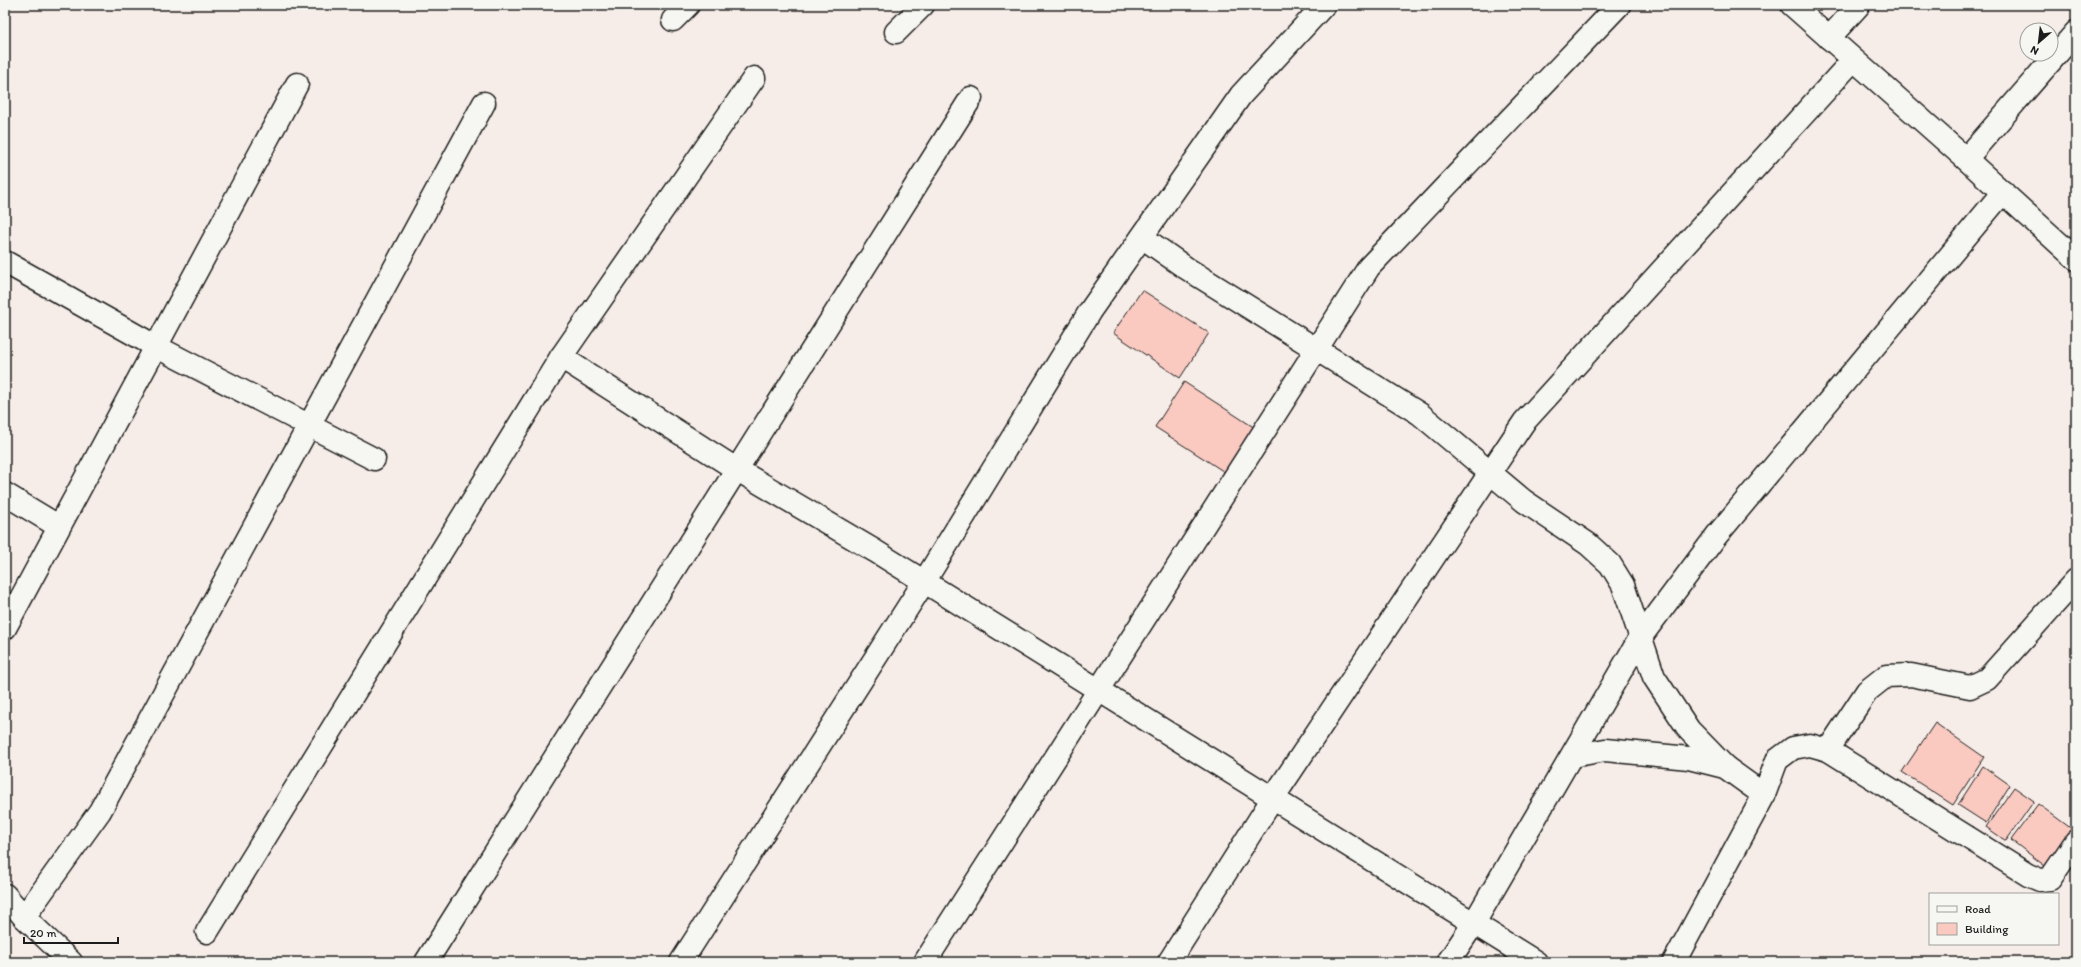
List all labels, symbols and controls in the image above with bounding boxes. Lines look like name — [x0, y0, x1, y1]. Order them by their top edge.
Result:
north arrow — [2019, 22, 2059, 62]
text: N — [2028, 43, 2041, 58]
legend — [1929, 893, 2059, 945]
text: Road — [1965, 902, 1991, 916]
scale bar — [24, 919, 118, 945]
text: Building — [1965, 922, 2009, 936]
text: 20 m — [30, 926, 57, 940]

